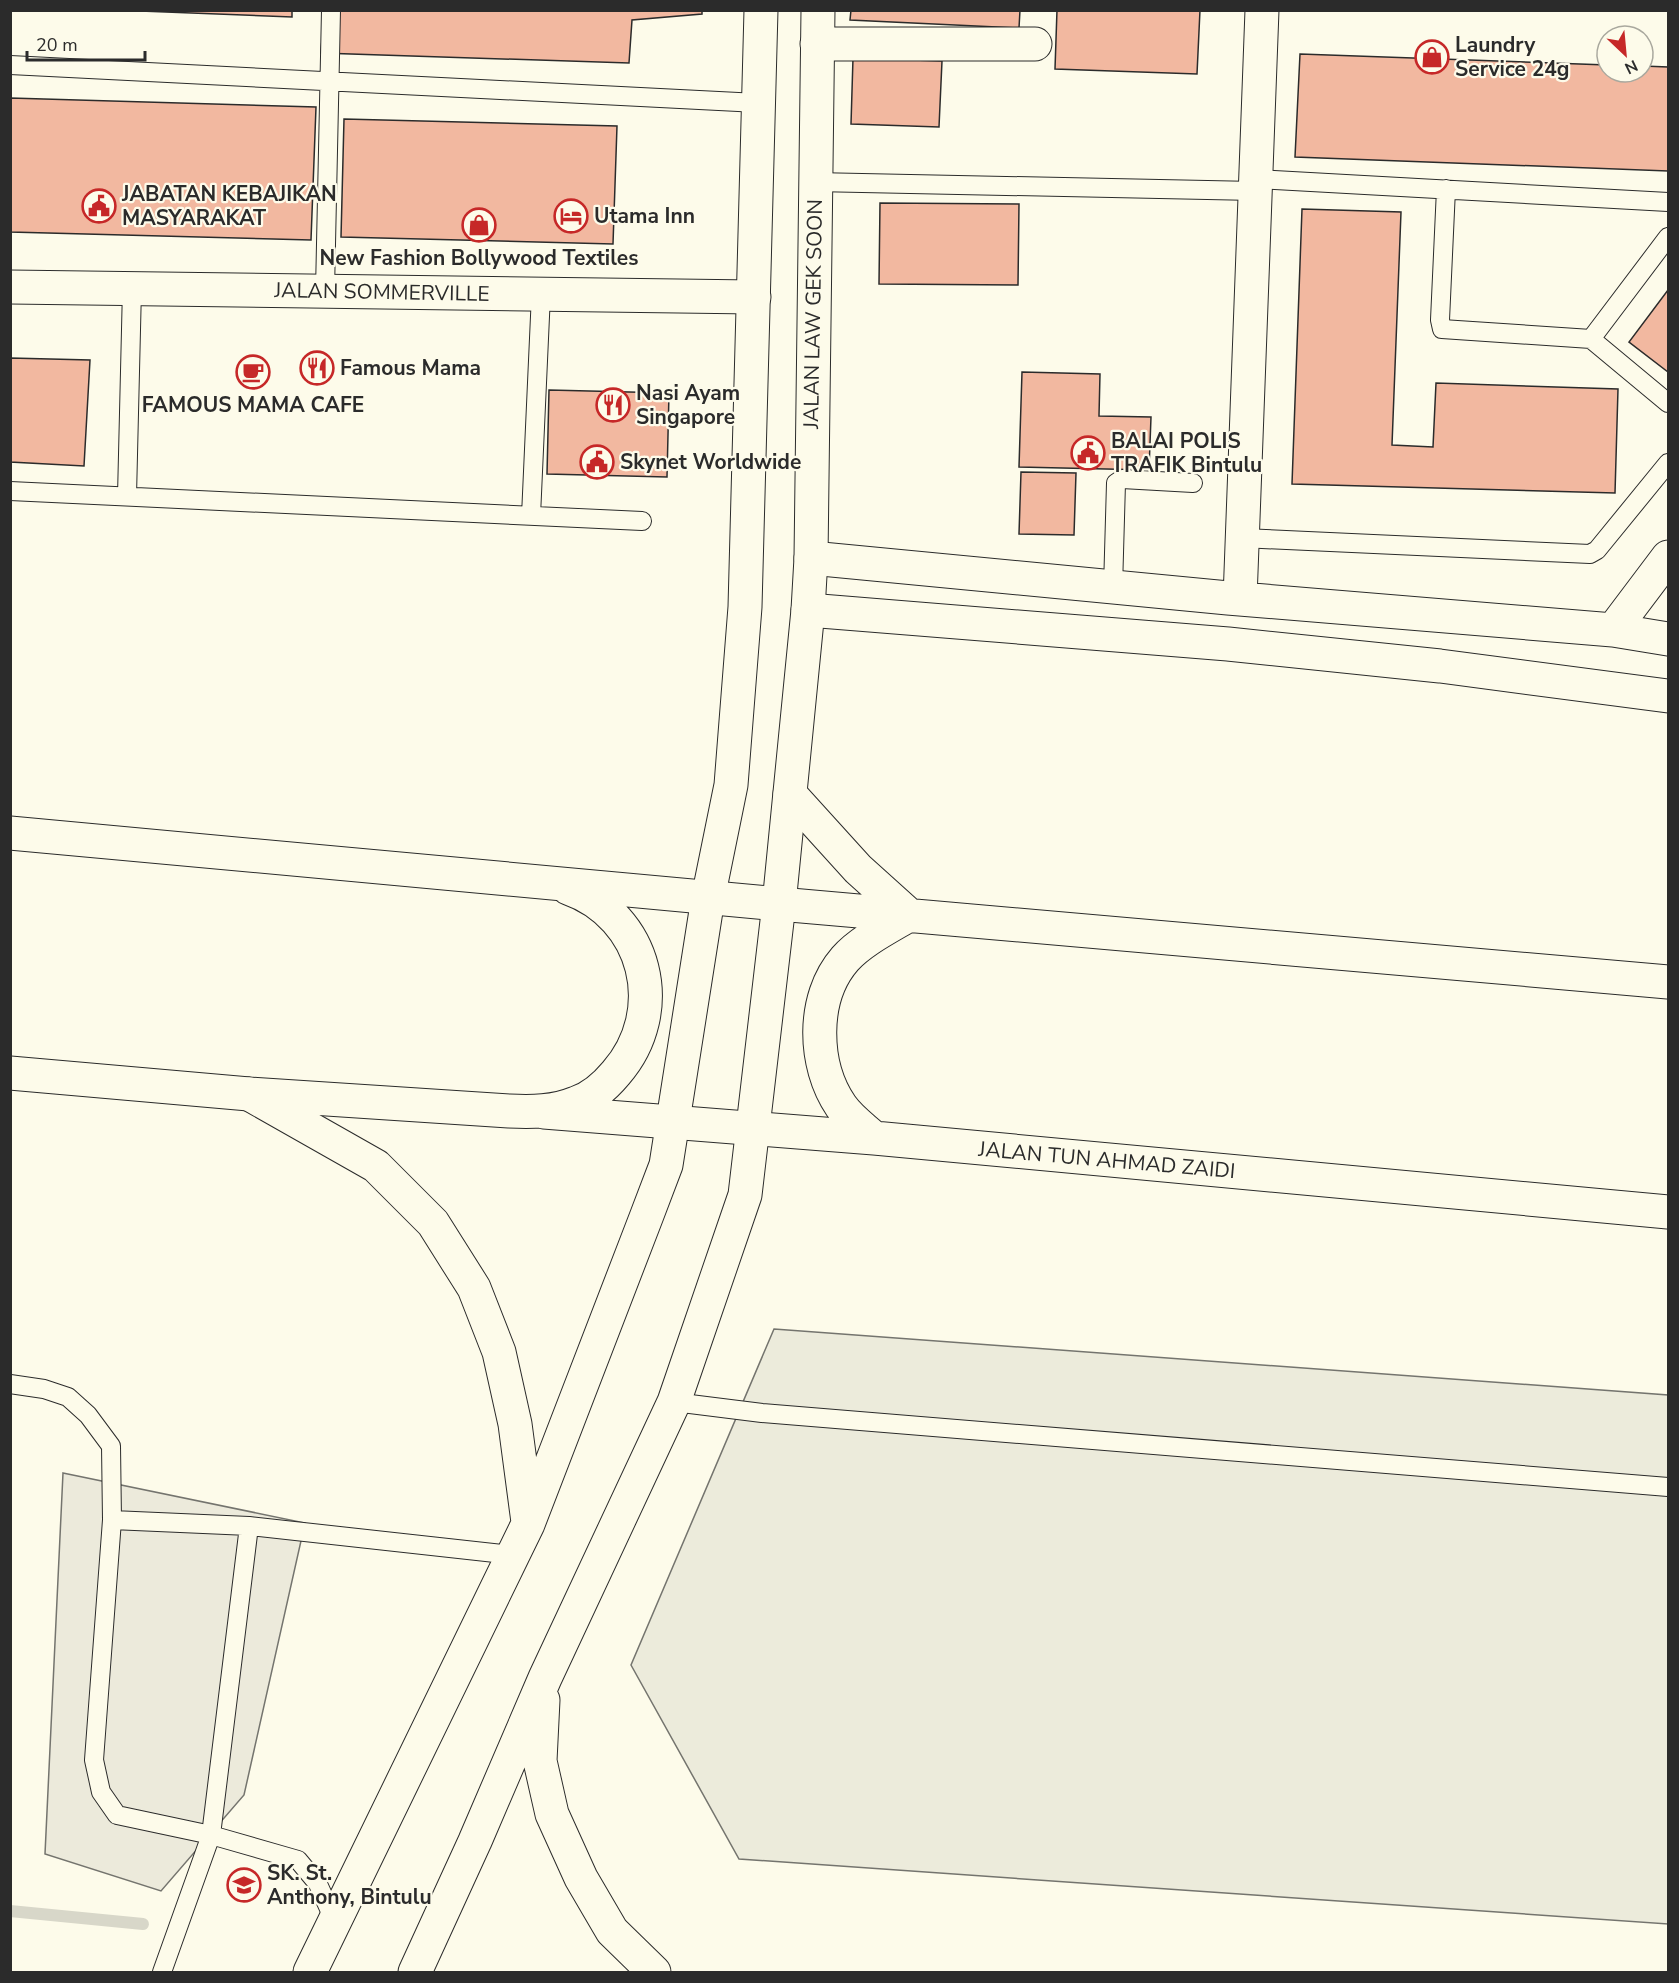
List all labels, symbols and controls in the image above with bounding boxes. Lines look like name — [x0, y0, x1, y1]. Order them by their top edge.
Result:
scale bar — [27, 24, 146, 62]
north arrow — [1595, 24, 1655, 84]
place label: Laundry Service 24g — [1455, 31, 1570, 83]
text: 20 m — [36, 33, 78, 57]
shop icon: Laundry Service 24g — [1414, 39, 1450, 75]
text: N — [1621, 54, 1641, 79]
place label: JABATAN KEBAJIKAN MASYARAKAT — [121, 180, 337, 232]
public building icon: JABATAN KEBAJIKAN MASYARAKAT — [81, 188, 117, 224]
hotel icon: Utama Inn — [553, 198, 589, 234]
street label: JALAN LAW GEK SOON — [797, 199, 829, 430]
place label: Utama Inn — [594, 202, 695, 230]
shop icon: New Fashion Bollywood Textiles — [461, 207, 497, 243]
place label: New Fashion Bollywood Textiles — [320, 244, 638, 272]
street label: JALAN SOMMERVILLE — [273, 276, 490, 308]
restaurant icon: Famous Mama — [299, 350, 335, 386]
cafe icon: FAMOUS MAMA CAFE — [235, 354, 271, 390]
place label: Famous Mama — [340, 354, 481, 382]
place label: Nasi Ayam Singapore — [636, 379, 740, 431]
restaurant icon: Nasi Ayam Singapore — [595, 387, 631, 423]
place label: FAMOUS MAMA CAFE — [142, 391, 364, 419]
place label: BALAI POLIS TRAFIK Bintulu — [1111, 427, 1262, 479]
public building icon: BALAI POLIS TRAFIK Bintulu — [1070, 435, 1106, 471]
public building icon: Skynet Worldwide — [579, 444, 615, 480]
place label: Skynet Worldwide — [620, 448, 801, 476]
street label: JALAN TUN AHMAD ZAIDI — [977, 1135, 1237, 1185]
place label: SK. St. Anthony, Bintulu — [267, 1859, 432, 1911]
school or university icon: SK. St. Anthony, Bintulu — [226, 1867, 262, 1903]

